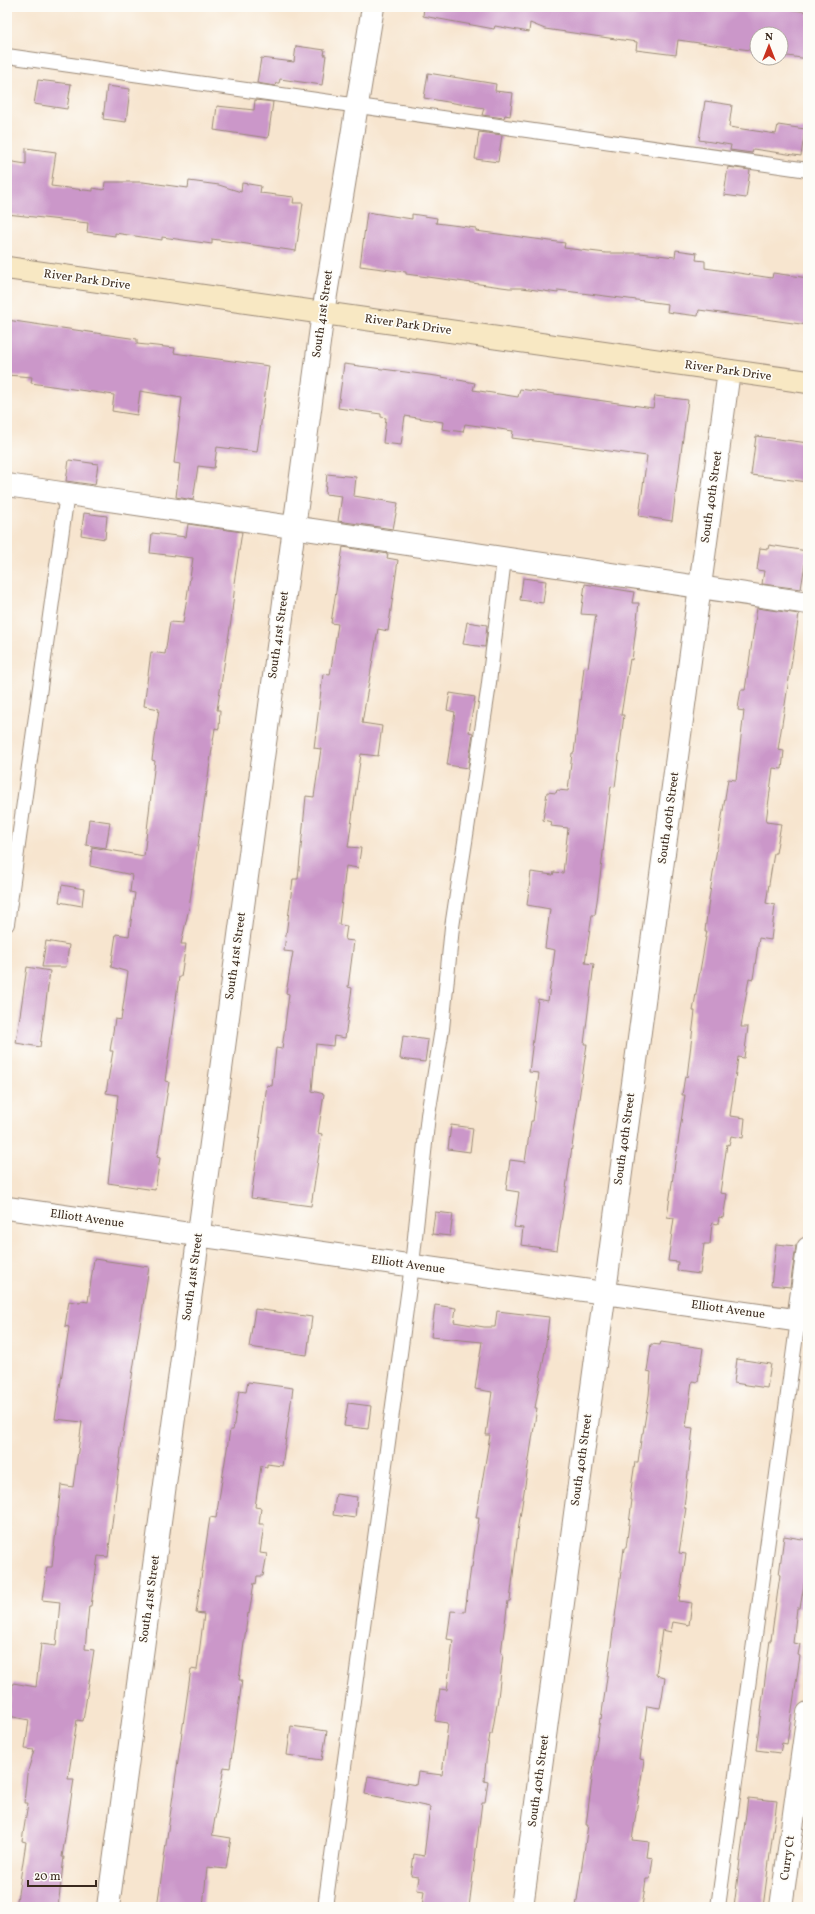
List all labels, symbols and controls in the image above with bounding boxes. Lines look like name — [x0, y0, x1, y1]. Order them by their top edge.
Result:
north arrow — [749, 26, 789, 66]
text: N — [765, 30, 773, 45]
street label: River Park Drive — [43, 266, 132, 294]
street label: South 41st Street — [309, 269, 337, 359]
street label: River Park Drive — [364, 311, 453, 339]
street label: River Park Drive — [684, 357, 773, 385]
street label: South 40th Street — [698, 450, 726, 544]
street label: South 41st Street — [265, 590, 293, 680]
street label: South 40th Street — [655, 771, 683, 865]
street label: South 41st Street — [222, 911, 250, 1001]
street label: South 40th Street — [611, 1092, 639, 1186]
street label: Elliott Avenue — [49, 1206, 125, 1232]
street label: South 41st Street — [179, 1232, 207, 1322]
street label: Elliott Avenue — [370, 1252, 446, 1278]
street label: Elliott Avenue — [690, 1297, 766, 1323]
street label: South 40th Street — [568, 1413, 596, 1507]
street label: South 41st Street — [136, 1554, 164, 1644]
street label: South 40th Street — [525, 1734, 553, 1828]
street label: Curry Ct — [777, 1834, 799, 1882]
scale bar — [28, 1862, 96, 1888]
text: 20 m — [34, 1869, 61, 1885]

